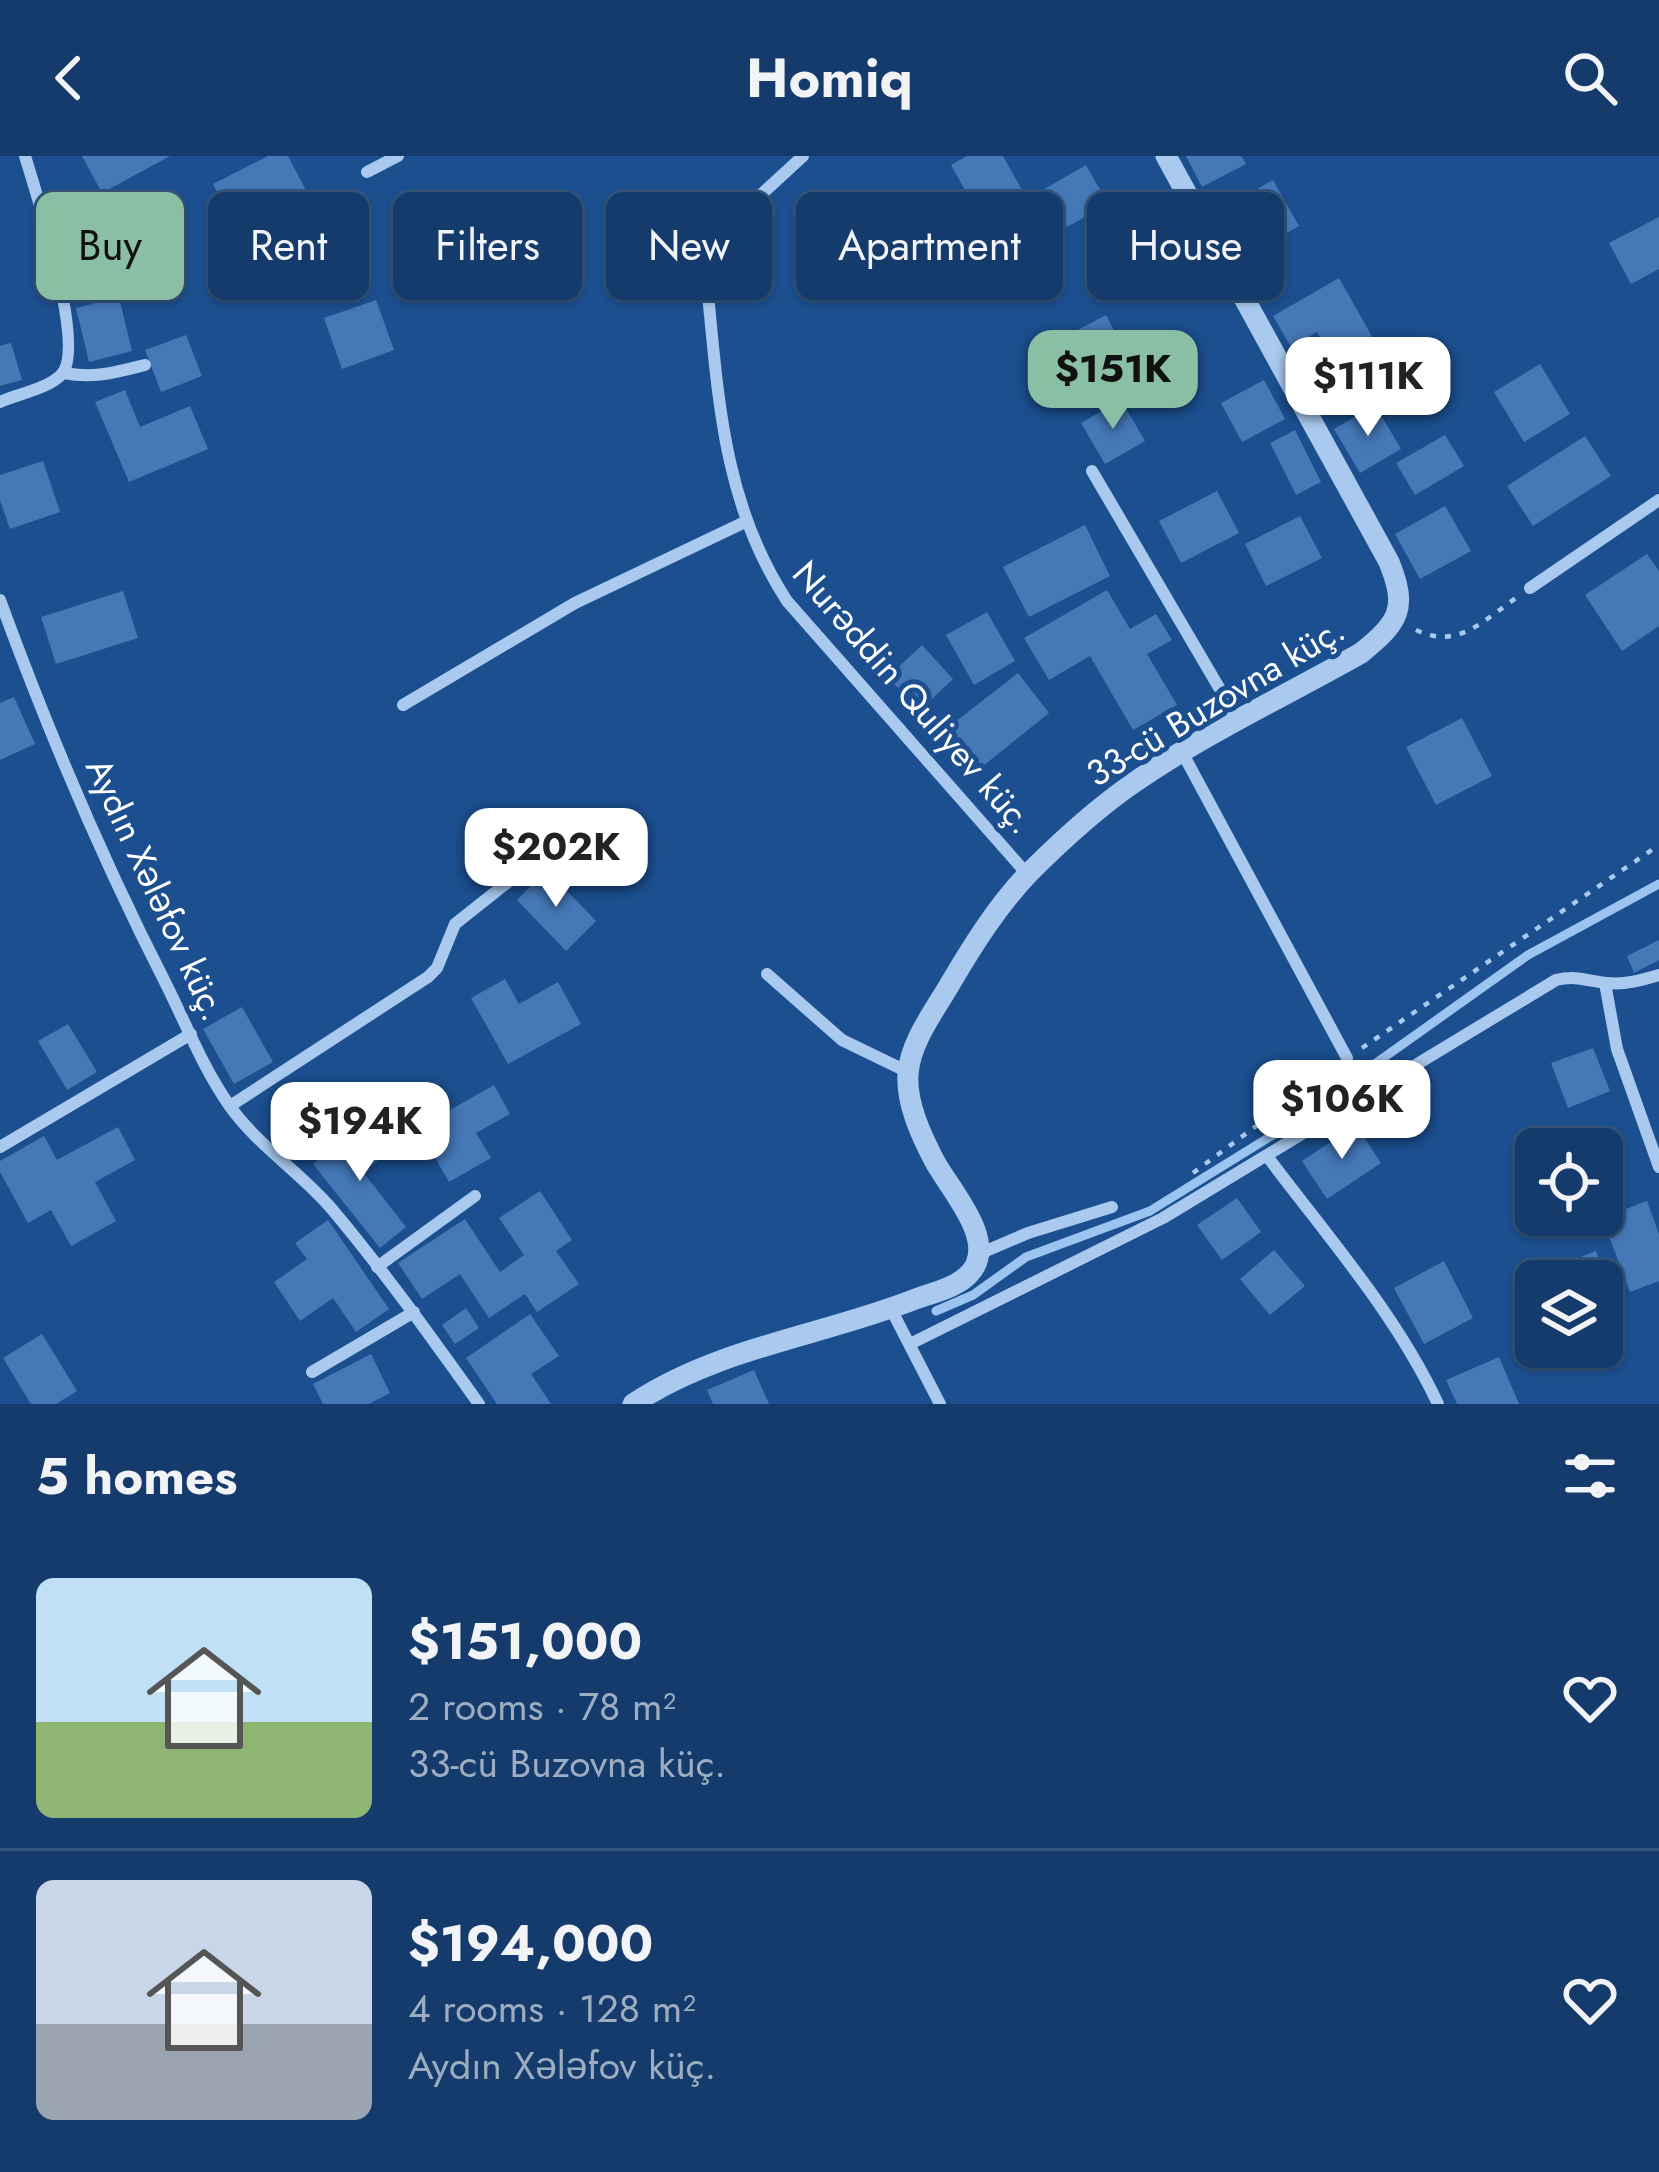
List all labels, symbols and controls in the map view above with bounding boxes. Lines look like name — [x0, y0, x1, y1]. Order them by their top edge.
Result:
text: Homiq — [746, 39, 913, 117]
icon: back — [36, 45, 102, 111]
icon: search — [1557, 45, 1623, 111]
chip: Buy — [36, 192, 184, 300]
chip: Rent — [208, 192, 369, 300]
chip: Filters — [393, 192, 582, 300]
chip: New — [606, 192, 772, 300]
chip: Apartment — [796, 192, 1063, 300]
chip: House — [1087, 192, 1284, 300]
pin: $151K — [1029, 330, 1197, 432]
pin: $111K — [1284, 337, 1452, 439]
text: $151K — [1055, 340, 1171, 397]
text: $111K — [1312, 347, 1424, 404]
street label: Nurəddin Quliyev küç. — [781, 549, 1047, 845]
street label: 33-cü Buzovna küç. — [1076, 603, 1354, 799]
street label: Aydın Xələfov küç. — [73, 749, 241, 1029]
pin: $202K — [472, 808, 640, 910]
text: $202K — [492, 818, 620, 875]
pin: $106K — [1258, 1060, 1426, 1162]
text: $106K — [1280, 1070, 1404, 1127]
pin: $194K — [276, 1082, 444, 1184]
text: $194K — [298, 1092, 422, 1149]
map controls — [1515, 1128, 1623, 1368]
button: locate — [1515, 1128, 1623, 1236]
button: layers — [1515, 1260, 1623, 1368]
text: 5 homes — [36, 1439, 238, 1513]
icon: filters — [1557, 1443, 1623, 1509]
text: $151,000 — [408, 1604, 642, 1678]
icon: home — [132, 1626, 276, 1770]
icon: heart — [1557, 1665, 1623, 1731]
text: 2 rooms · 78 m² — [408, 1678, 676, 1735]
text: 33-cü Buzovna küç. — [408, 1735, 726, 1792]
text: $194,000 — [408, 1906, 653, 1980]
icon: home — [132, 1928, 276, 2072]
icon: heart — [1557, 1967, 1623, 2033]
text: 4 rooms · 128 m² — [408, 1980, 696, 2037]
text: Aydın Xələfov küç. — [408, 2037, 716, 2094]

